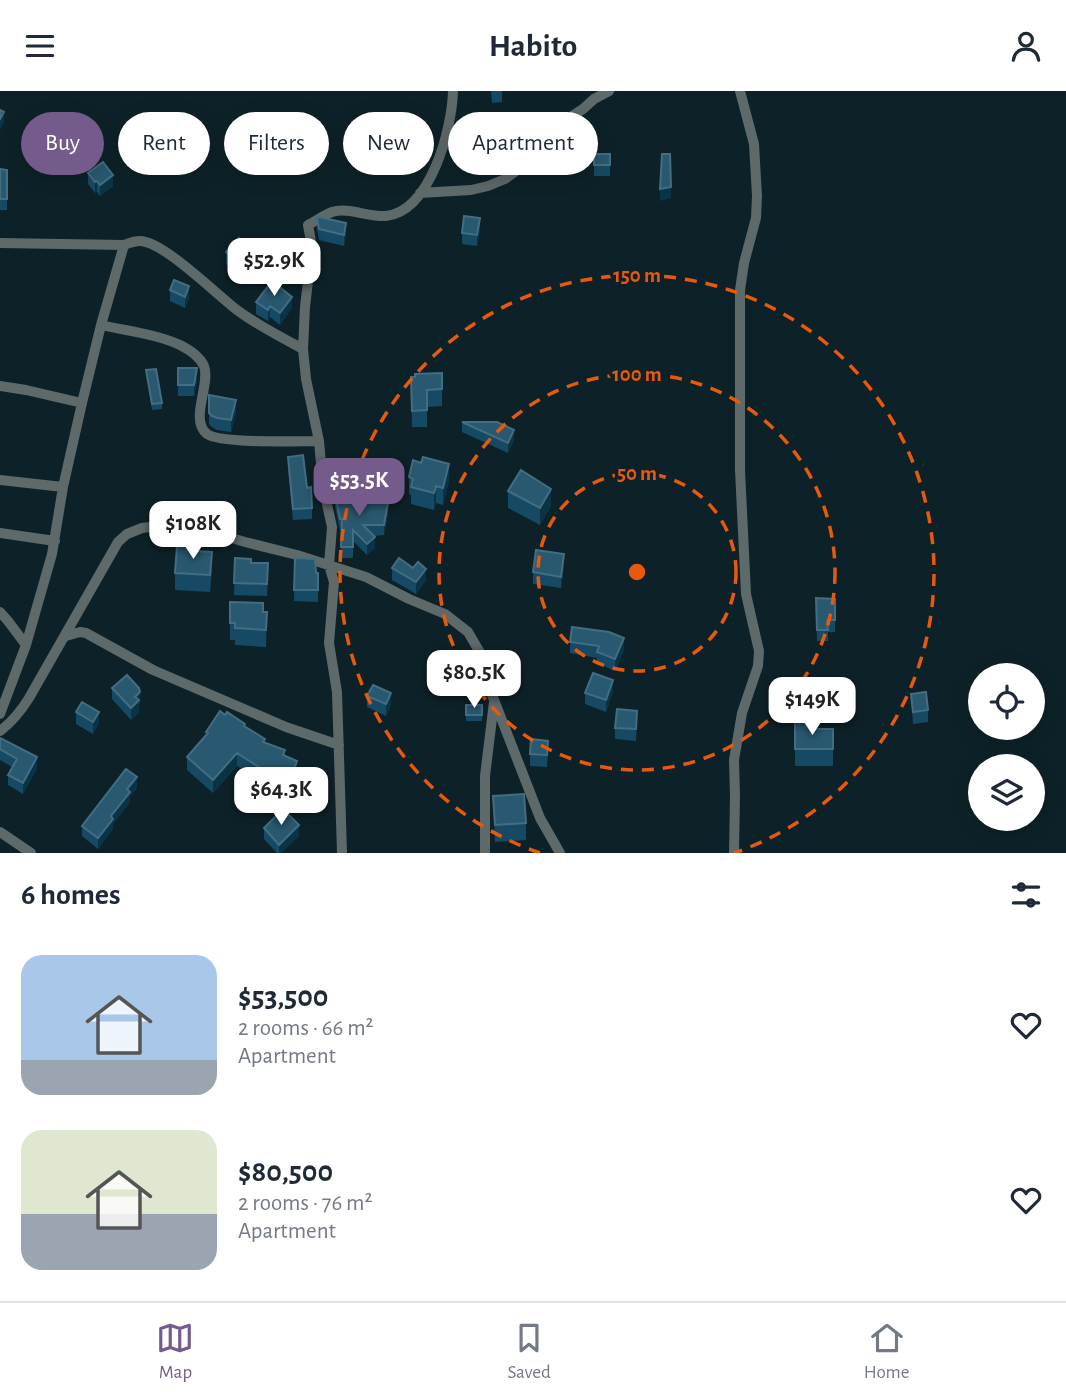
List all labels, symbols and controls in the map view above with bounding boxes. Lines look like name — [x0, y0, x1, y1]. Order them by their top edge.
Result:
icon: menu — [21, 27, 59, 65]
icon: person — [1007, 27, 1045, 65]
text: Habito — [489, 30, 577, 62]
chip: Buy — [21, 112, 104, 175]
chip: Rent — [118, 112, 210, 175]
chip: Filters — [224, 112, 329, 175]
chip: New — [343, 112, 434, 175]
chip: Apartment — [448, 112, 598, 175]
pin: $52.9K — [217, 239, 331, 298]
text: $52.9K — [244, 249, 304, 272]
text: 150 m — [613, 265, 661, 286]
text: 100 m — [612, 364, 662, 385]
pin: $53.5K — [302, 459, 416, 518]
text: 50 m — [617, 463, 657, 484]
text: $53.5K — [330, 469, 388, 492]
pin: $108K — [144, 501, 242, 561]
text: $108K — [165, 512, 221, 535]
centre of rings — [625, 560, 649, 584]
pin: $80.5K — [417, 651, 531, 710]
text: $80.5K — [443, 661, 505, 684]
map controls — [968, 663, 1045, 831]
button: locate — [968, 663, 1045, 740]
pin: $149K — [763, 677, 861, 737]
text: $149K — [785, 688, 839, 711]
button: layers — [968, 754, 1045, 831]
pin: $64.3K — [224, 767, 338, 827]
text: $64.3K — [250, 778, 312, 801]
icon: filters — [1007, 876, 1045, 914]
text: 6 homes — [21, 880, 121, 910]
text: $53,500 — [238, 982, 328, 1012]
icon: home — [77, 983, 161, 1067]
icon: heart — [1007, 1006, 1045, 1044]
text: 2 rooms · 66 m² — [238, 1017, 374, 1040]
text: Apartment — [238, 1045, 336, 1068]
text: $80,500 — [238, 1157, 333, 1187]
icon: home — [77, 1158, 161, 1242]
icon: heart — [1007, 1181, 1045, 1219]
text: 2 rooms · 76 m² — [238, 1192, 372, 1215]
text: Apartment — [238, 1220, 336, 1243]
tab: Map — [156, 1319, 194, 1384]
tab: Saved — [507, 1319, 551, 1384]
tab: Home — [864, 1319, 910, 1384]

